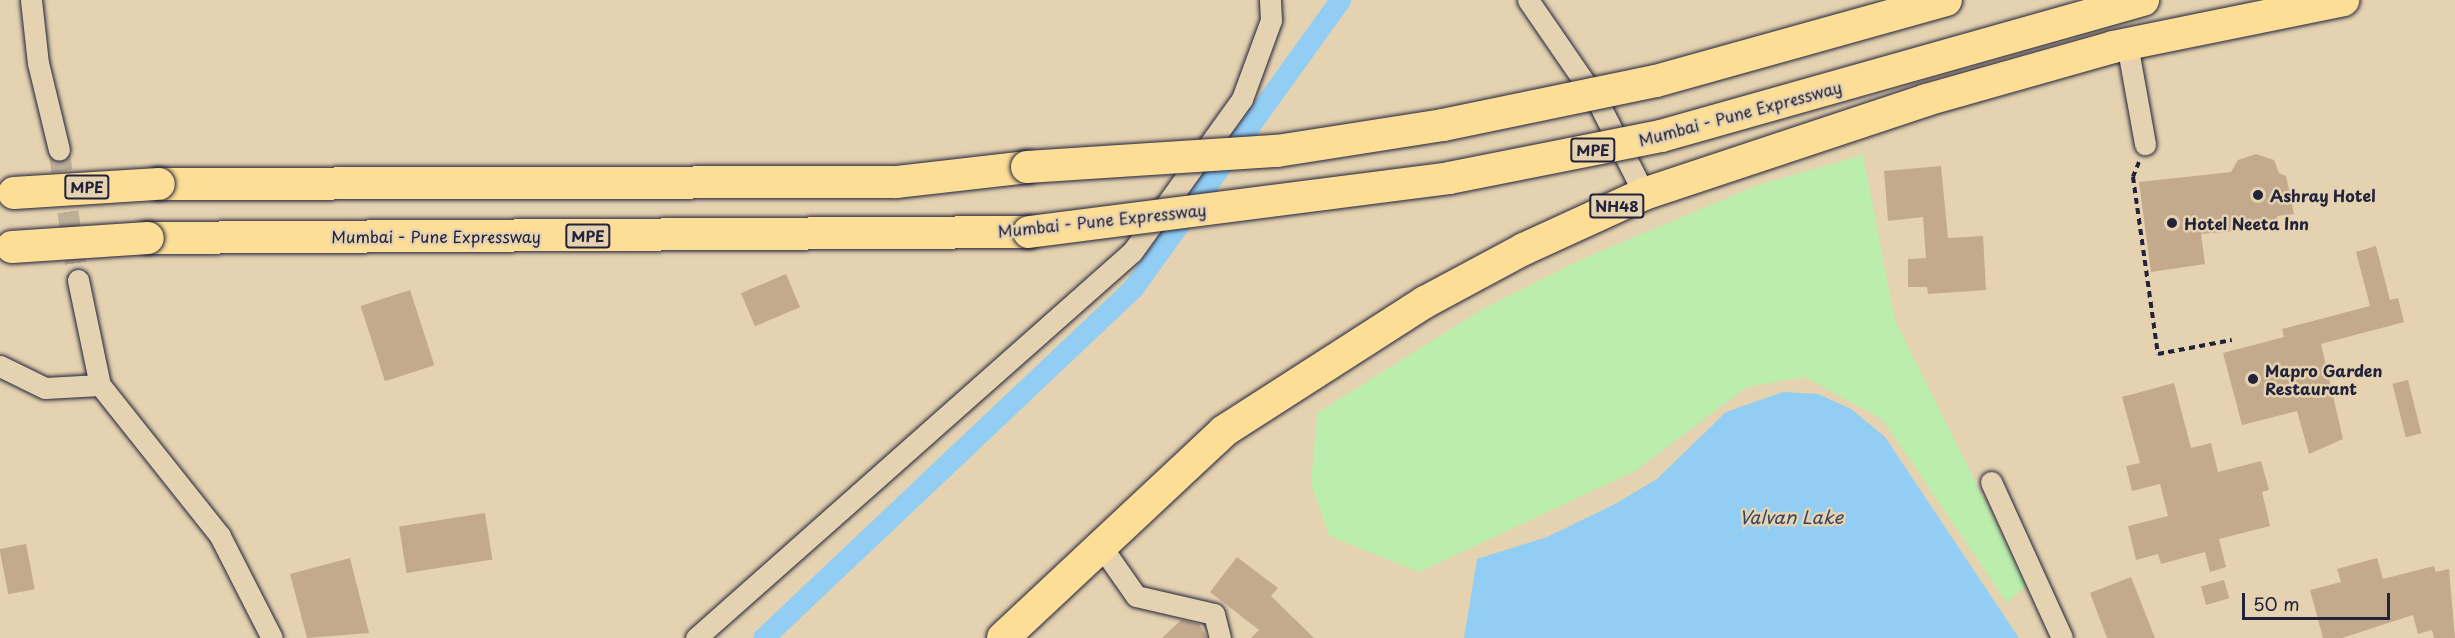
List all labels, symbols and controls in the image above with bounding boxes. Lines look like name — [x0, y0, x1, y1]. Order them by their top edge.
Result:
street label: Mumbai - Pune Expressway — [1635, 76, 1845, 150]
road number: MPE — [1569, 138, 1617, 162]
road number: MPE — [63, 175, 111, 199]
place label: Ashray Hotel — [2270, 185, 2377, 205]
marker: Ashray Hotel — [2251, 188, 2265, 202]
road number: NH48 — [1588, 194, 1646, 218]
street label: Mumbai - Pune Expressway — [995, 199, 1209, 241]
place label: Hotel Neeta Inn — [2184, 213, 2311, 233]
marker: Hotel Neeta Inn — [2165, 216, 2179, 230]
road number: MPE — [564, 224, 612, 248]
street label: Mumbai - Pune Expressway — [330, 226, 542, 246]
place label: Mapro Garden Restaurant — [2265, 360, 2382, 398]
marker: Mapro Garden Restaurant — [2246, 372, 2260, 386]
water label: Valvan Lake — [1739, 506, 1843, 528]
scale bar — [2245, 581, 2394, 619]
text: 50 m — [2253, 590, 2300, 617]

